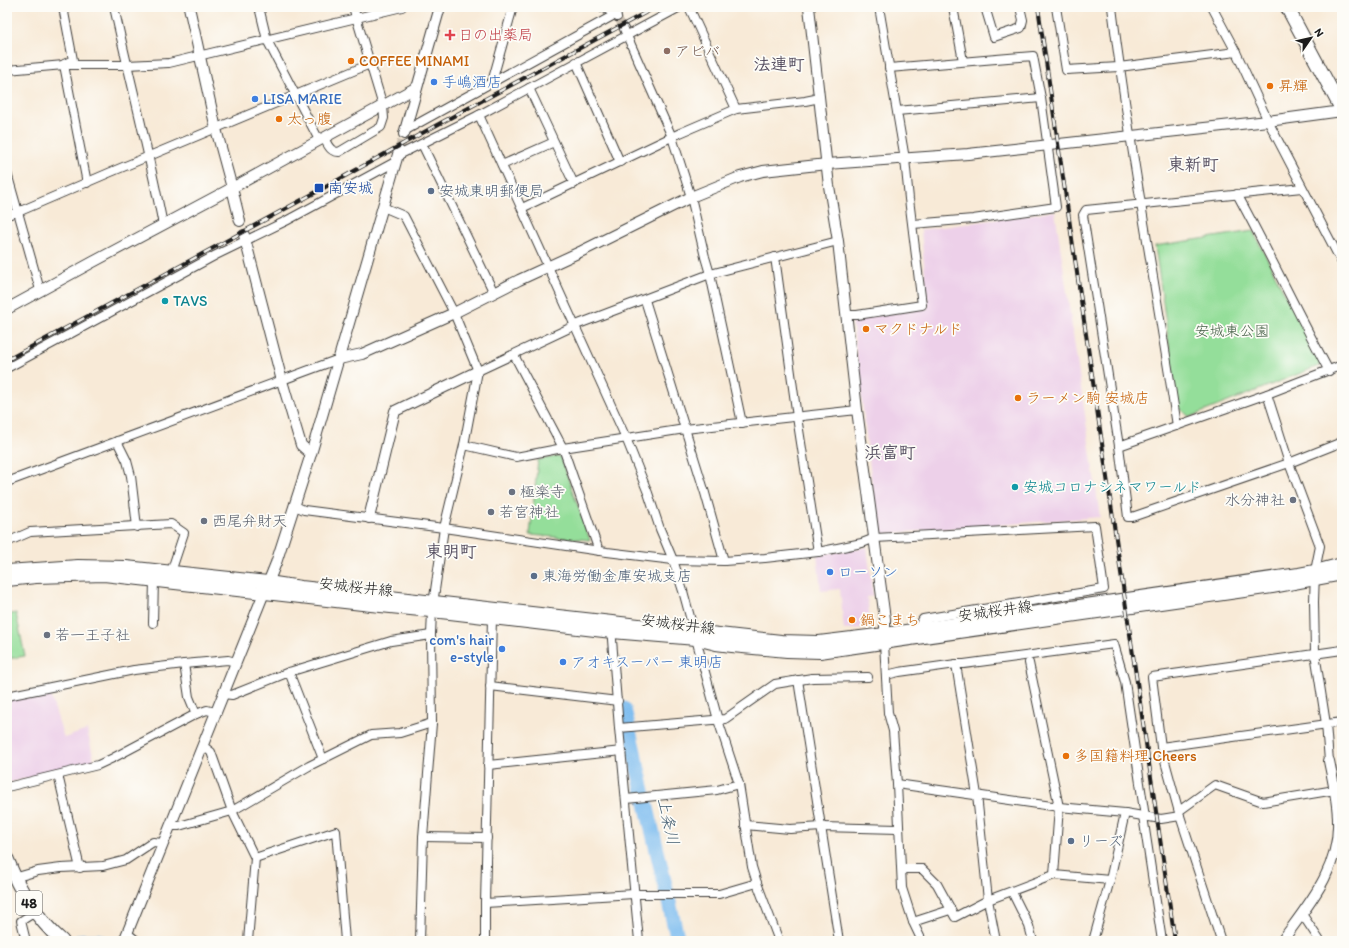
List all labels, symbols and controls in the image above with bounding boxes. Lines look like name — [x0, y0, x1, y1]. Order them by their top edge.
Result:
north arrow — [1291, 18, 1331, 58]
place label: 日の出薬局 — [458, 26, 533, 44]
text: N — [1311, 26, 1326, 39]
marker: 日の出薬局 — [445, 30, 455, 40]
place label: アビバ — [675, 42, 720, 60]
marker: アビバ — [662, 46, 672, 56]
place label: COFFEE MINAMI — [359, 52, 469, 70]
district label: 法連町 — [754, 54, 805, 74]
marker: COFFEE MINAMI — [346, 56, 356, 66]
place label: 手嶋酒店 — [442, 73, 502, 91]
marker: 手嶋酒店 — [429, 77, 439, 87]
place label: 昇輝 — [1278, 77, 1308, 95]
marker: 昇輝 — [1265, 81, 1275, 91]
place label: LISA MARIE — [263, 90, 342, 108]
marker: LISA MARIE — [250, 94, 260, 104]
place label: 太っ腹 — [287, 110, 332, 128]
marker: 太っ腹 — [274, 114, 284, 124]
district label: 東新町 — [1168, 154, 1219, 174]
place label: 南安城 — [328, 179, 373, 197]
marker: 南安城 — [313, 182, 325, 194]
place label: 安城東明郵便局 — [439, 182, 544, 200]
marker: 安城東明郵便局 — [426, 186, 436, 196]
place label: TAVS — [173, 292, 207, 310]
marker: TAVS — [160, 296, 170, 306]
place label: マクドナルド — [874, 320, 963, 338]
park label: 安城東公園 — [1194, 322, 1270, 340]
marker: マクドナルド — [861, 324, 871, 334]
place label: ラーメン駒 安城店 — [1026, 389, 1149, 407]
marker: ラーメン駒 安城店 — [1013, 393, 1023, 403]
district label: 浜富町 — [865, 442, 916, 462]
place label: 安城コロナシネマワールド — [1023, 478, 1202, 496]
marker: 安城コロナシネマワールド — [1010, 482, 1020, 492]
place label: 極楽寺 — [520, 483, 565, 501]
marker: 極楽寺 — [507, 487, 517, 497]
place label: 水分神社 — [1225, 491, 1285, 509]
marker: 水分神社 — [1288, 495, 1298, 505]
place label: 若宮神社 — [499, 503, 559, 521]
marker: 若宮神社 — [486, 507, 496, 517]
place label: 西尾弁財天 — [212, 512, 287, 530]
marker: 西尾弁財天 — [199, 516, 209, 526]
district label: 東明町 — [426, 541, 477, 561]
place label: ローソン — [838, 563, 898, 581]
place label: 東海労働金庫安城支店 — [542, 567, 692, 585]
marker: ローソン — [825, 567, 835, 577]
marker: 東海労働金庫安城支店 — [529, 571, 539, 581]
street label: 安城桜井線 — [318, 574, 394, 600]
street label: 安城桜井線 — [957, 597, 1033, 625]
street label: 安城桜井線 — [640, 610, 716, 638]
place label: 鍋こまち — [860, 611, 920, 629]
marker: 鍋こまち — [847, 615, 857, 625]
place label: 若一王子社 — [55, 626, 130, 644]
marker: 若一王子社 — [42, 630, 52, 640]
place label: com's hair e-style — [429, 631, 494, 666]
marker: com's hair e-style — [497, 644, 507, 654]
place label: アオキスーパー 東明店 — [571, 653, 723, 671]
marker: アオキスーパー 東明店 — [558, 657, 568, 667]
place label: 多国籍料理 Cheers — [1074, 747, 1197, 765]
marker: 多国籍料理 Cheers — [1061, 751, 1071, 761]
water label: 上条川 — [654, 796, 683, 847]
place label: リーズ — [1079, 832, 1123, 850]
marker: リーズ — [1066, 836, 1076, 846]
road number: 48 — [16, 891, 42, 915]

